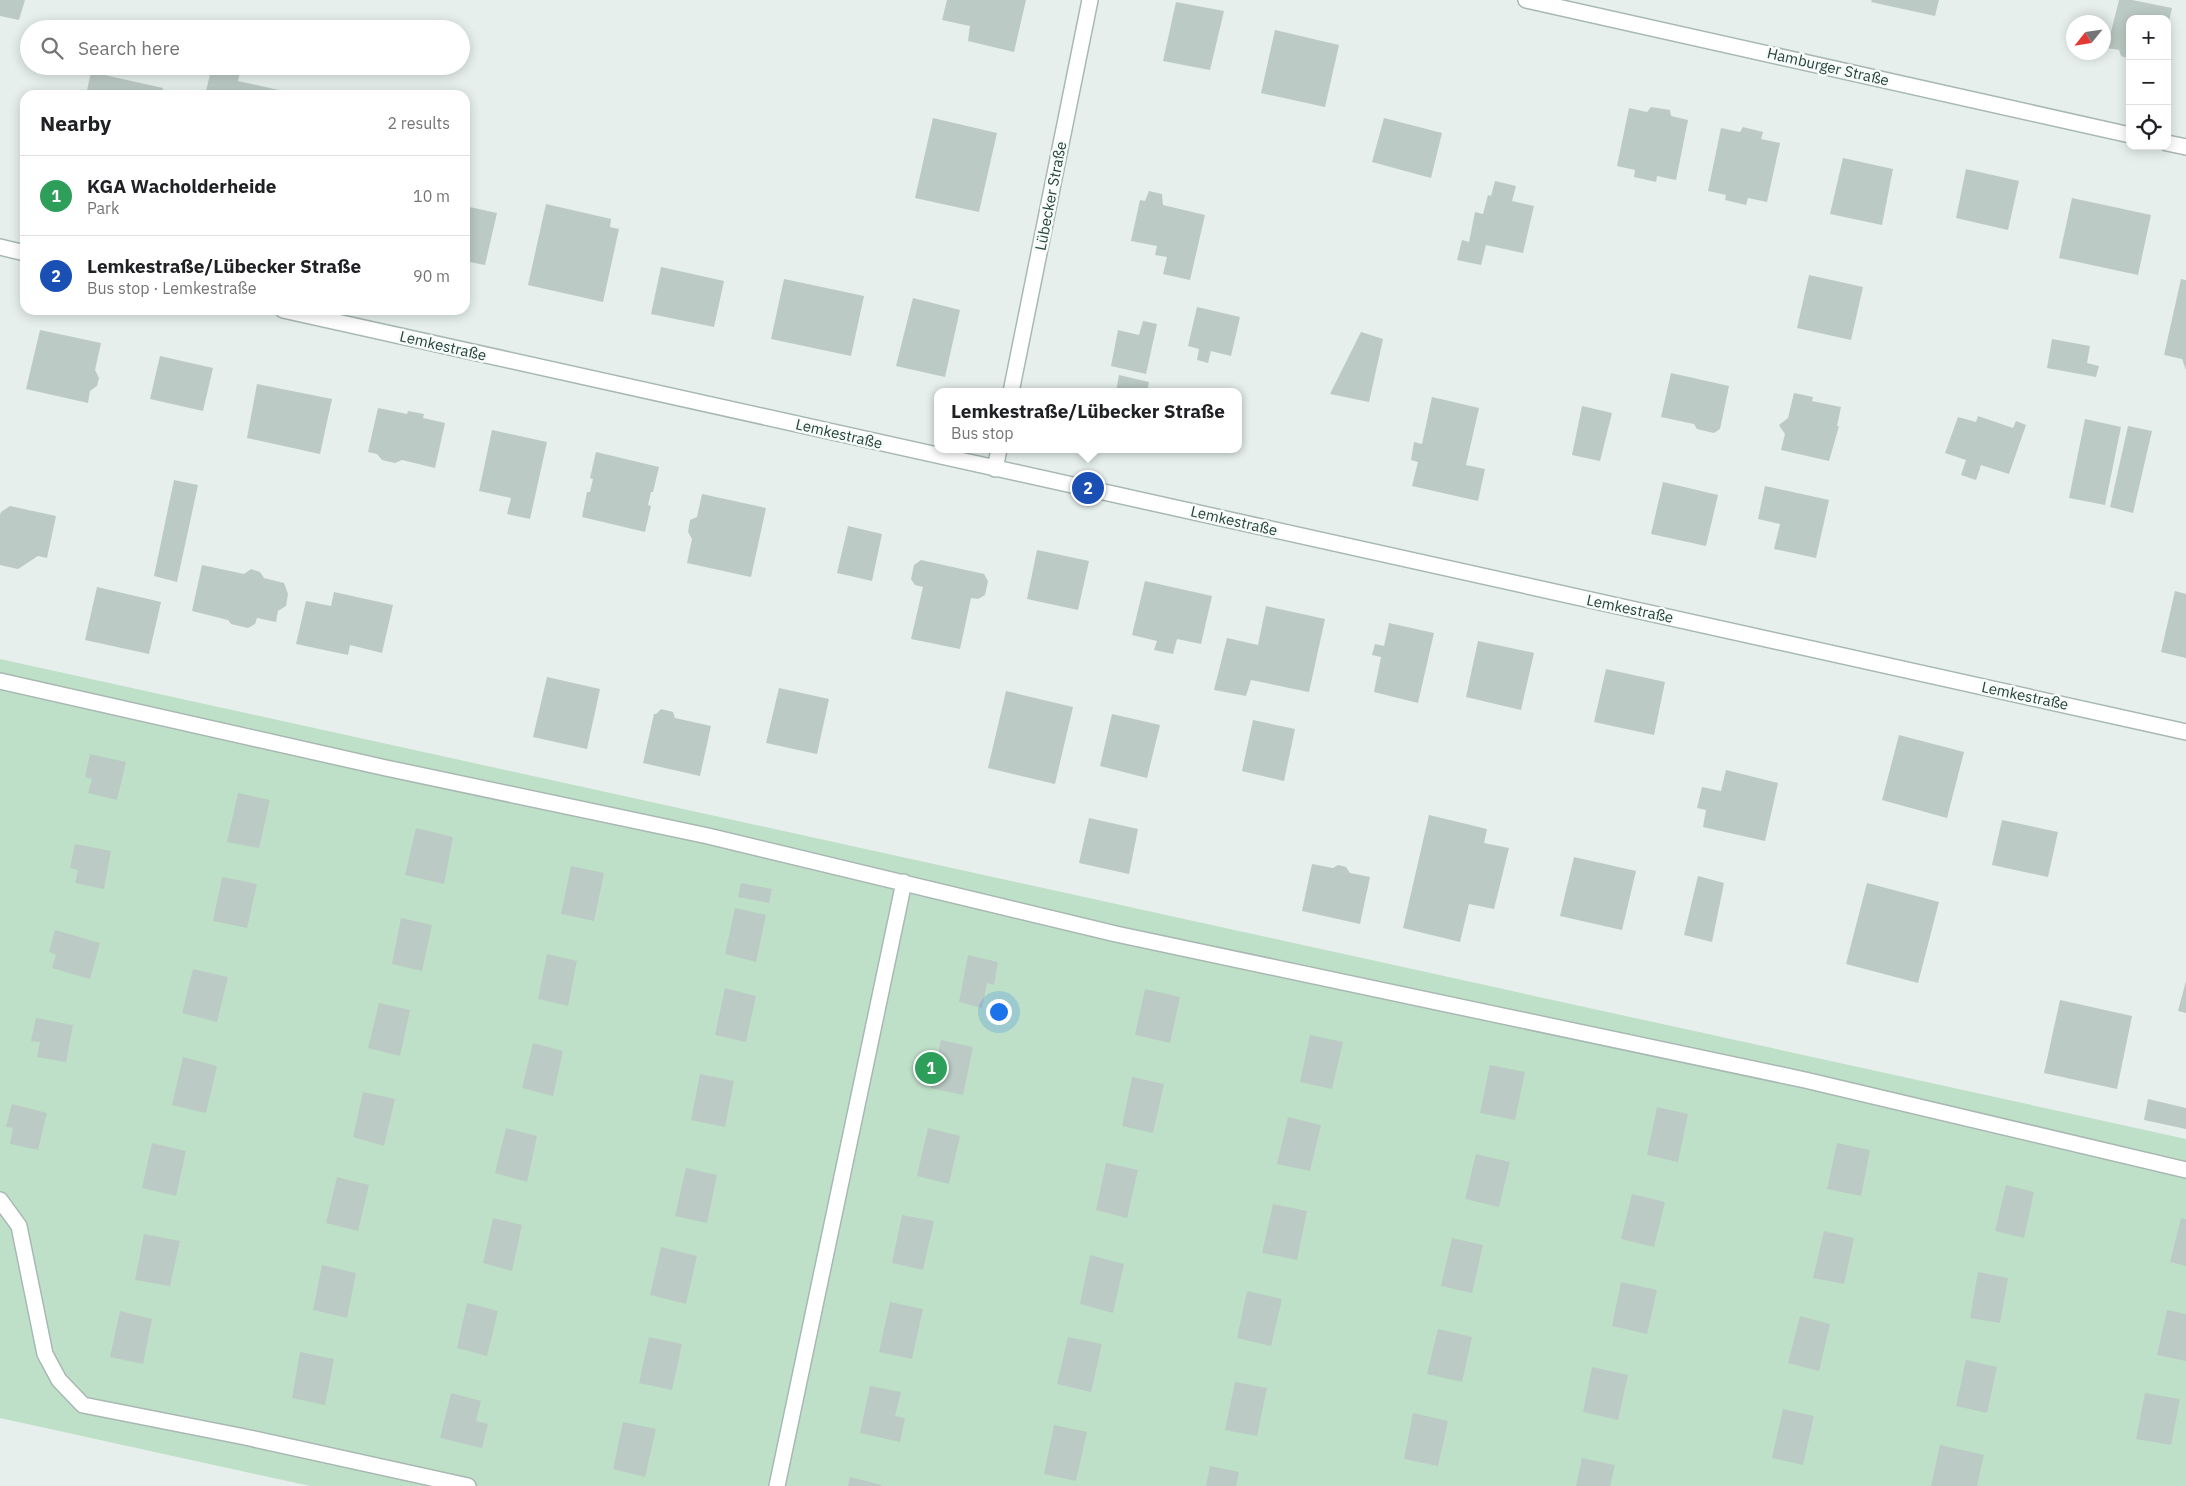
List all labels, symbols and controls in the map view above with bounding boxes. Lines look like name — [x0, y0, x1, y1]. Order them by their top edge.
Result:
north arrow — [2066, 15, 2111, 60]
map controls — [2126, 15, 2171, 150]
button: + — [2126, 15, 2171, 60]
search box — [20, 20, 470, 75]
icon: search — [38, 34, 66, 62]
text: Search here — [78, 36, 180, 60]
street label: Hamburger Straße — [1765, 43, 1891, 90]
button: − — [2126, 60, 2171, 105]
button: locate — [2126, 105, 2171, 150]
text: Nearby — [40, 109, 111, 137]
text: 2 results — [387, 113, 450, 133]
street label: Lübecker Straße — [1031, 140, 1070, 252]
text: KGA Wacholderheide — [87, 174, 277, 198]
text: 1 — [51, 186, 61, 206]
text: 10 m — [413, 186, 450, 206]
text: Park — [87, 198, 119, 218]
text: Lemkestraße/Lübecker Straße — [87, 254, 361, 278]
text: 2 — [51, 266, 61, 286]
text: 90 m — [413, 266, 450, 286]
text: Bus stop · Lemkestraße — [87, 278, 257, 298]
street label: Lemkestraße — [398, 326, 488, 365]
popup — [934, 388, 1242, 453]
text: Lemkestraße/Lübecker Straße — [951, 399, 1225, 423]
street label: Lemkestraße — [794, 414, 884, 453]
text: Bus stop — [951, 423, 1014, 443]
pin: 2 — [1072, 469, 1104, 507]
street label: Lemkestraße — [1189, 501, 1279, 540]
street label: Lemkestraße — [1585, 590, 1675, 627]
street label: Lemkestraße — [1980, 677, 2070, 714]
your location — [986, 999, 1012, 1025]
pin: 1 — [915, 1049, 947, 1087]

